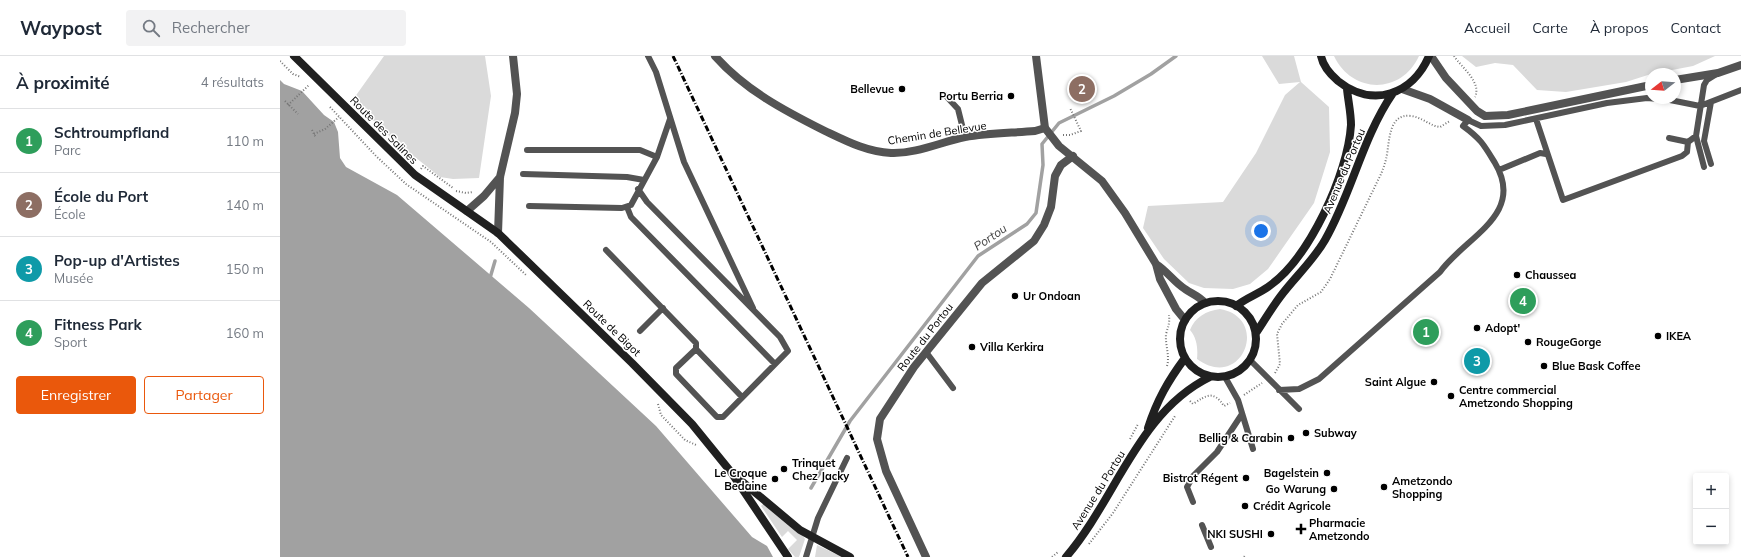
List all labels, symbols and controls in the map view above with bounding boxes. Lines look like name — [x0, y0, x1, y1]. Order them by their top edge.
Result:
search box — [126, 10, 406, 46]
text: Waypost — [20, 16, 102, 40]
icon: search — [140, 17, 162, 39]
text: Rechercher — [172, 18, 250, 37]
text: Accueil — [1464, 19, 1510, 37]
text: Carte — [1532, 19, 1568, 37]
text: À propos — [1590, 19, 1649, 37]
text: Contact — [1671, 19, 1721, 37]
north arrow — [1645, 68, 1681, 104]
text: À proximité — [16, 72, 110, 93]
text: 4 résultats — [201, 74, 264, 90]
pin: 2 — [1069, 74, 1095, 104]
place label: Bellevue — [850, 82, 894, 96]
marker: Bellevue — [897, 84, 907, 94]
place label: Portu Berria — [939, 89, 1003, 103]
marker: Portu Berria — [1006, 91, 1016, 101]
street label: Route des Salines — [347, 93, 421, 167]
street label: Chemin de Bellevue — [887, 118, 987, 148]
text: Schtroumpfland — [54, 123, 169, 142]
street label: Avenue du Portou — [1320, 126, 1368, 216]
text: 1 — [25, 133, 33, 149]
text: 110 m — [226, 133, 264, 149]
text: Parc — [54, 142, 81, 158]
text: École du Port — [54, 187, 148, 206]
text: 2 — [25, 197, 33, 213]
text: 140 m — [226, 197, 264, 213]
text: École — [54, 206, 86, 222]
water label: Portou — [970, 220, 1010, 254]
your location — [1251, 221, 1271, 241]
text: Pop-up d'Artistes — [54, 251, 180, 270]
text: 3 — [25, 261, 33, 277]
text: 150 m — [226, 261, 264, 277]
place label: Chaussea — [1525, 268, 1577, 282]
text: Musée — [54, 270, 93, 286]
marker: Chaussea — [1512, 270, 1522, 280]
pin: 4 — [1510, 286, 1536, 316]
place label: Ur Ondoan — [1023, 289, 1081, 303]
marker: Ur Ondoan — [1010, 291, 1020, 301]
street label: Route de Bigot — [580, 297, 644, 359]
street label: Route du Portou — [894, 300, 956, 374]
text: Fitness Park — [54, 315, 142, 334]
pin: 1 — [1413, 317, 1439, 347]
place label: Adopt' — [1485, 321, 1520, 335]
marker: Adopt' — [1472, 323, 1482, 333]
text: 4 — [25, 325, 33, 341]
text: 160 m — [226, 325, 264, 341]
place label: IKEA — [1666, 329, 1692, 343]
marker: IKEA — [1653, 331, 1663, 341]
text: Sport — [54, 334, 87, 350]
place label: RougeGorge — [1536, 335, 1601, 349]
marker: RougeGorge — [1523, 337, 1533, 347]
place label: Villa Kerkira — [979, 340, 1044, 354]
marker: Villa Kerkira — [967, 342, 977, 352]
pin: 3 — [1464, 346, 1490, 376]
place label: Blue Bask Coffee — [1552, 359, 1640, 373]
marker: Blue Bask Coffee — [1539, 361, 1549, 371]
place label: Saint Algue — [1365, 375, 1426, 389]
button: Enregistrer — [16, 376, 136, 414]
button: Partager — [144, 376, 264, 414]
marker: Saint Algue — [1429, 377, 1439, 387]
place label: Centre commercial Ametzondo Shopping — [1459, 383, 1573, 410]
marker: Centre commercial Ametzondo Shopping — [1446, 391, 1456, 401]
place label: Subway — [1314, 426, 1357, 440]
marker: Subway — [1301, 428, 1311, 438]
place label: Bellig & Carabin — [1199, 431, 1283, 445]
marker: Bellig & Carabin — [1286, 433, 1296, 443]
street label: Avenue du Portou — [1068, 448, 1128, 532]
place label: Trinquet Chez Jacky — [792, 456, 849, 483]
marker: Trinquet Chez Jacky — [779, 464, 789, 474]
place label: Le Croque Bedaine — [714, 466, 767, 493]
place label: Bagelstein — [1264, 466, 1319, 480]
marker: Bagelstein — [1322, 468, 1332, 478]
place label: Bistrot Régent — [1163, 471, 1238, 485]
marker: Bistrot Régent — [1241, 473, 1251, 483]
map controls — [1693, 473, 1729, 545]
button: + — [1693, 473, 1729, 509]
marker: Le Croque Bedaine — [770, 474, 780, 484]
place label: Ametzondo Shopping — [1392, 474, 1453, 501]
place label: Go Warung — [1265, 482, 1326, 496]
marker: Ametzondo Shopping — [1379, 482, 1389, 492]
marker: Go Warung — [1329, 484, 1339, 494]
place label: Crédit Agricole — [1253, 499, 1331, 513]
marker: Crédit Agricole — [1240, 501, 1250, 511]
button: − — [1693, 509, 1729, 545]
place label: Pharmacie Ametzondo — [1309, 516, 1370, 543]
marker: Pharmacie Ametzondo — [1296, 524, 1306, 534]
place label: NKI SUSHI — [1207, 527, 1263, 541]
marker: NKI SUSHI — [1266, 529, 1276, 539]

